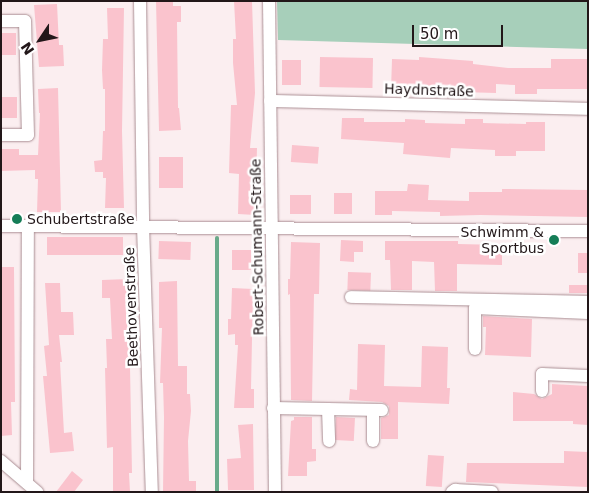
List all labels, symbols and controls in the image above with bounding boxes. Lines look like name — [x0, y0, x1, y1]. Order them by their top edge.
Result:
north arrow — [15, 15, 65, 65]
scale bar — [414, 15, 505, 47]
text: 50 m — [420, 25, 458, 43]
text: N — [18, 39, 37, 58]
street label: Haydnstraße — [384, 80, 474, 100]
street label: Robert-Schumann-Straße — [247, 158, 267, 336]
place label: Schubertstraße — [27, 211, 135, 227]
marker: Schubertstraße — [11, 213, 23, 225]
place label: Schwimm & Sportbus — [461, 224, 544, 256]
marker: Schwimm & Sportbus — [548, 234, 560, 246]
street label: Beethovenstraße — [121, 247, 141, 367]

